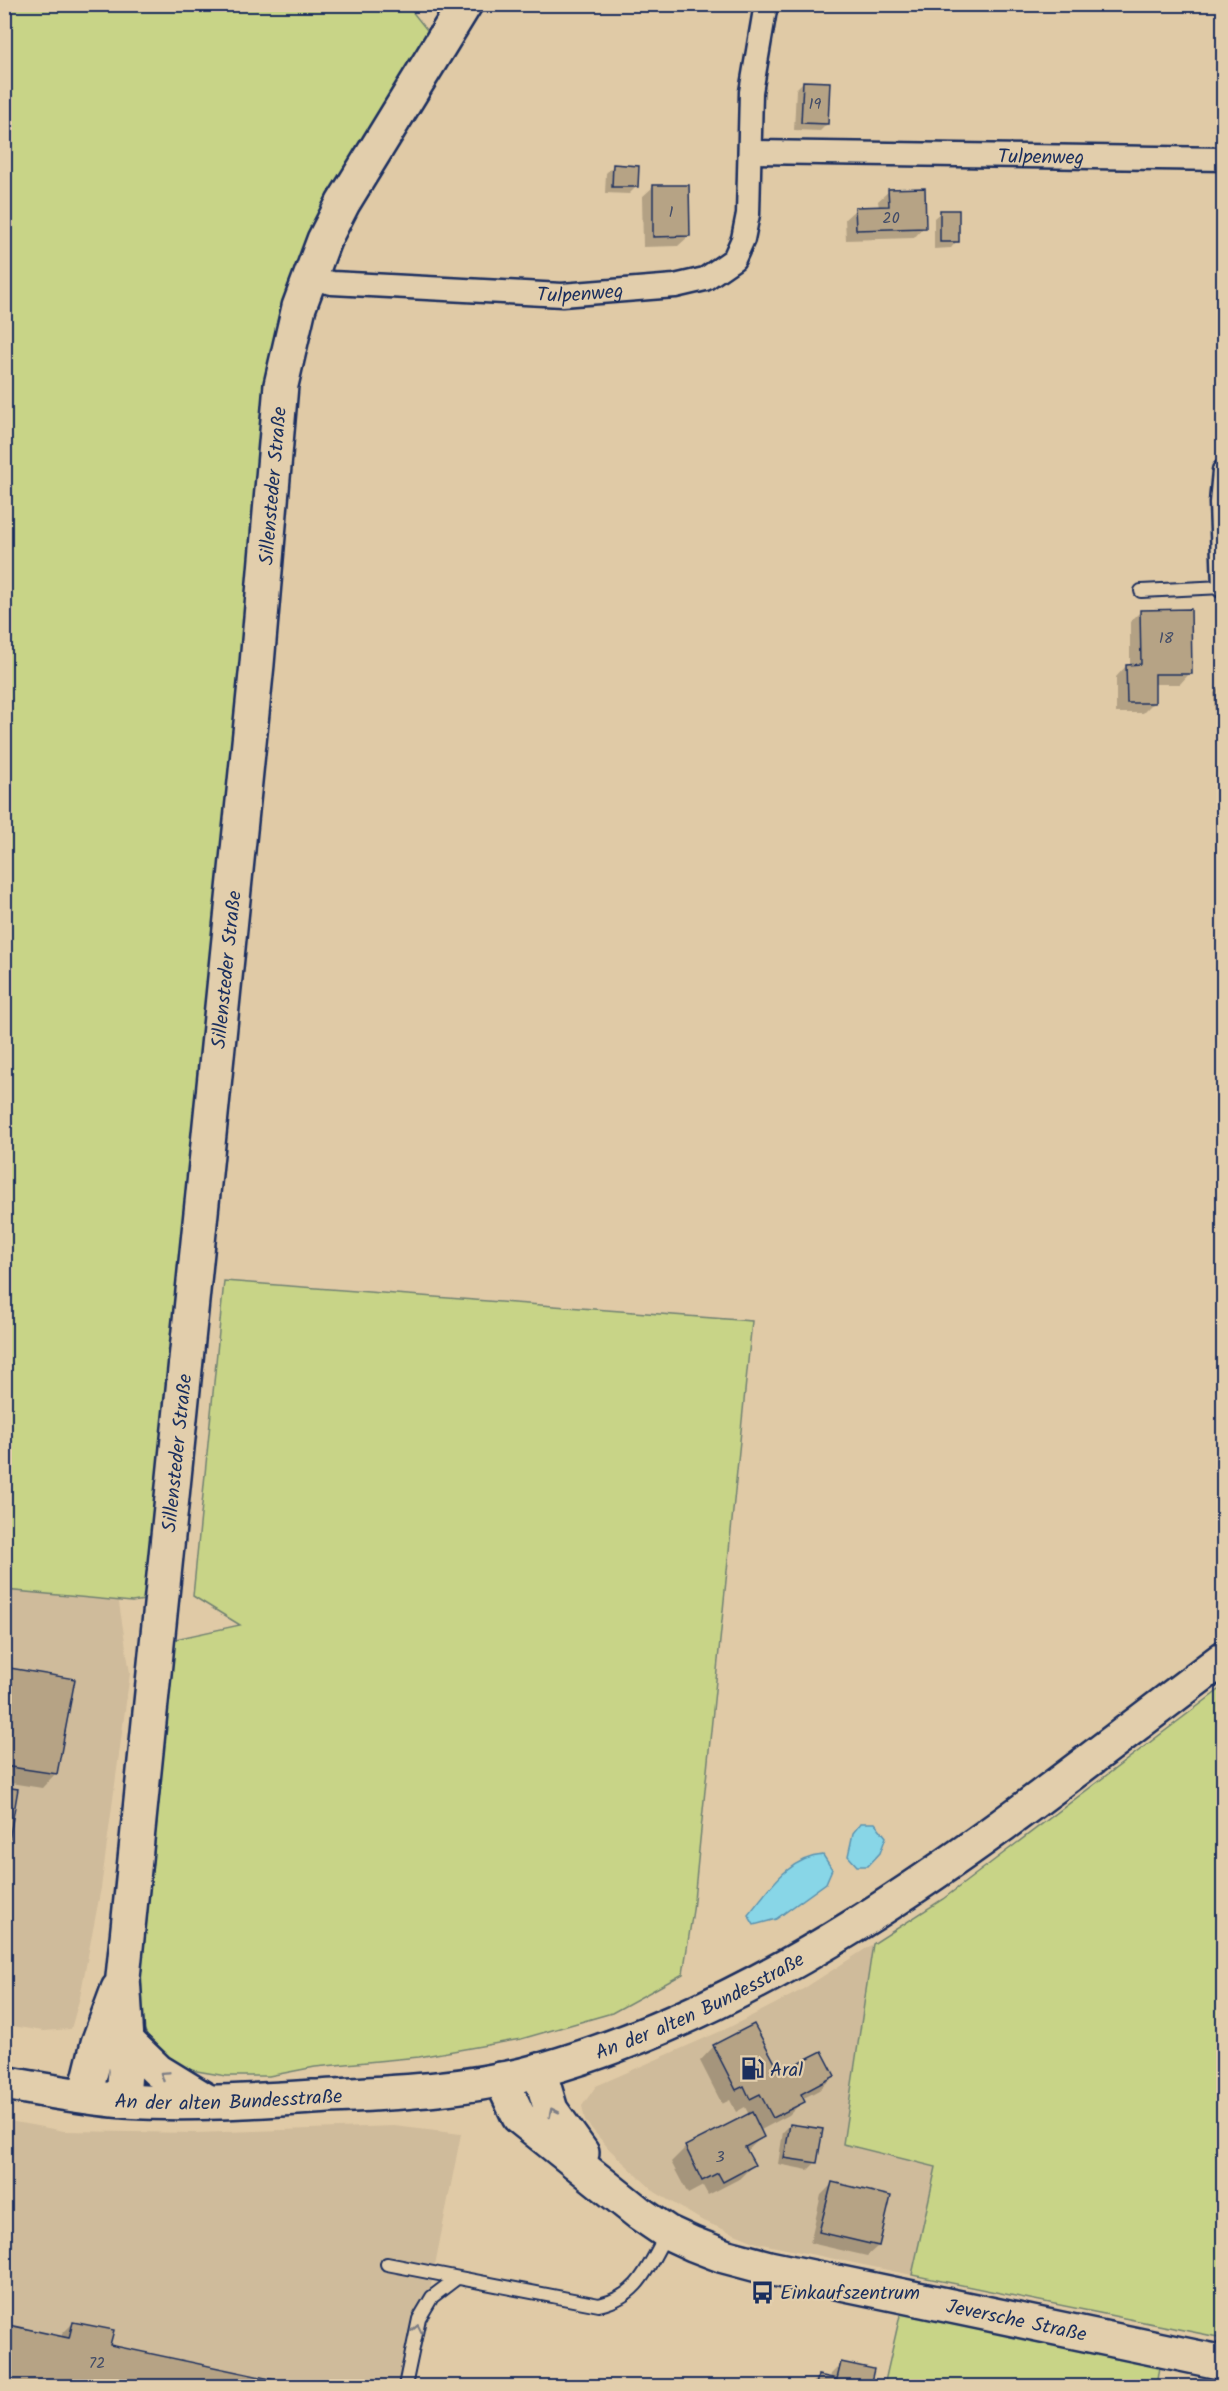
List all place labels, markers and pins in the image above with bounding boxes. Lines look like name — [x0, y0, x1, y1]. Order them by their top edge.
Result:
place label: Aral — [770, 2055, 803, 2087]
fuel station icon: Aral — [739, 2056, 765, 2082]
place label: Einkaufszentrum — [780, 2278, 920, 2310]
bus stop icon: Einkaufszentrum — [749, 2279, 775, 2305]

